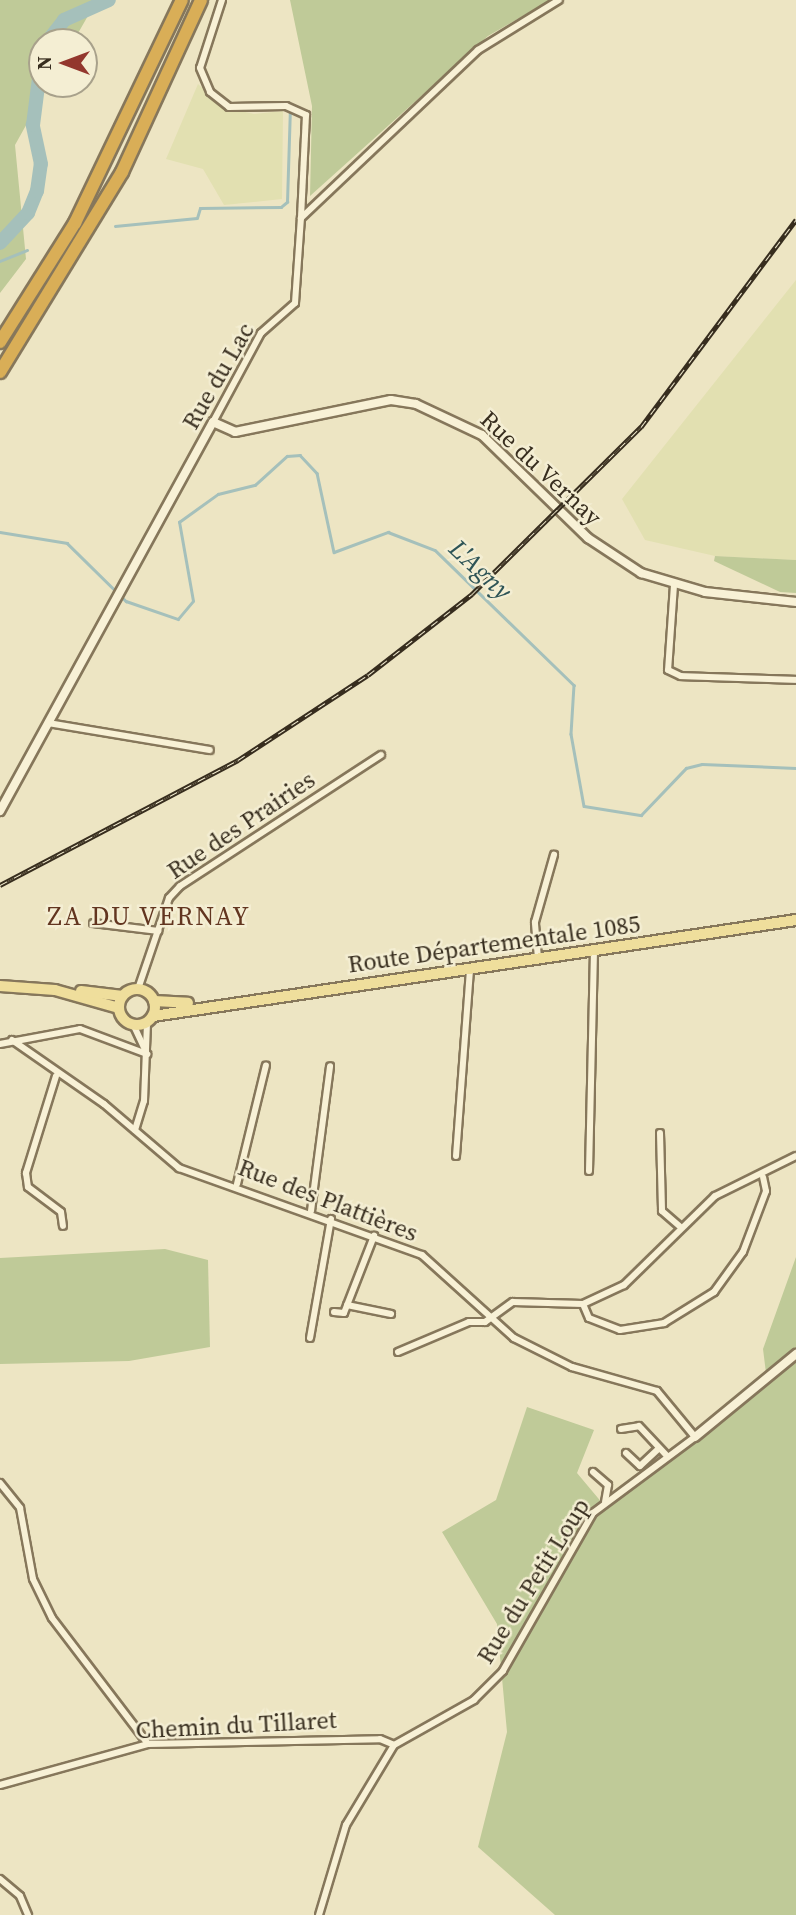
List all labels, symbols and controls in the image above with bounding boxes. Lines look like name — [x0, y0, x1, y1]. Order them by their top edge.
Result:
north arrow — [28, 28, 98, 98]
text: N — [31, 56, 57, 70]
street label: Rue du Lac — [176, 318, 260, 434]
street label: Rue du Vernay — [474, 404, 608, 532]
water label: L'Agny — [442, 533, 518, 607]
street label: Rue des Prairies — [162, 765, 320, 885]
district label: ZA DU VERNAY — [48, 901, 250, 933]
street label: Route Départementale 1085 — [346, 909, 642, 979]
street label: Rue des Plattières — [234, 1153, 422, 1247]
street label: Rue du Petit Loup — [471, 1493, 595, 1669]
street label: Chemin du Tillaret — [135, 1705, 337, 1745]

